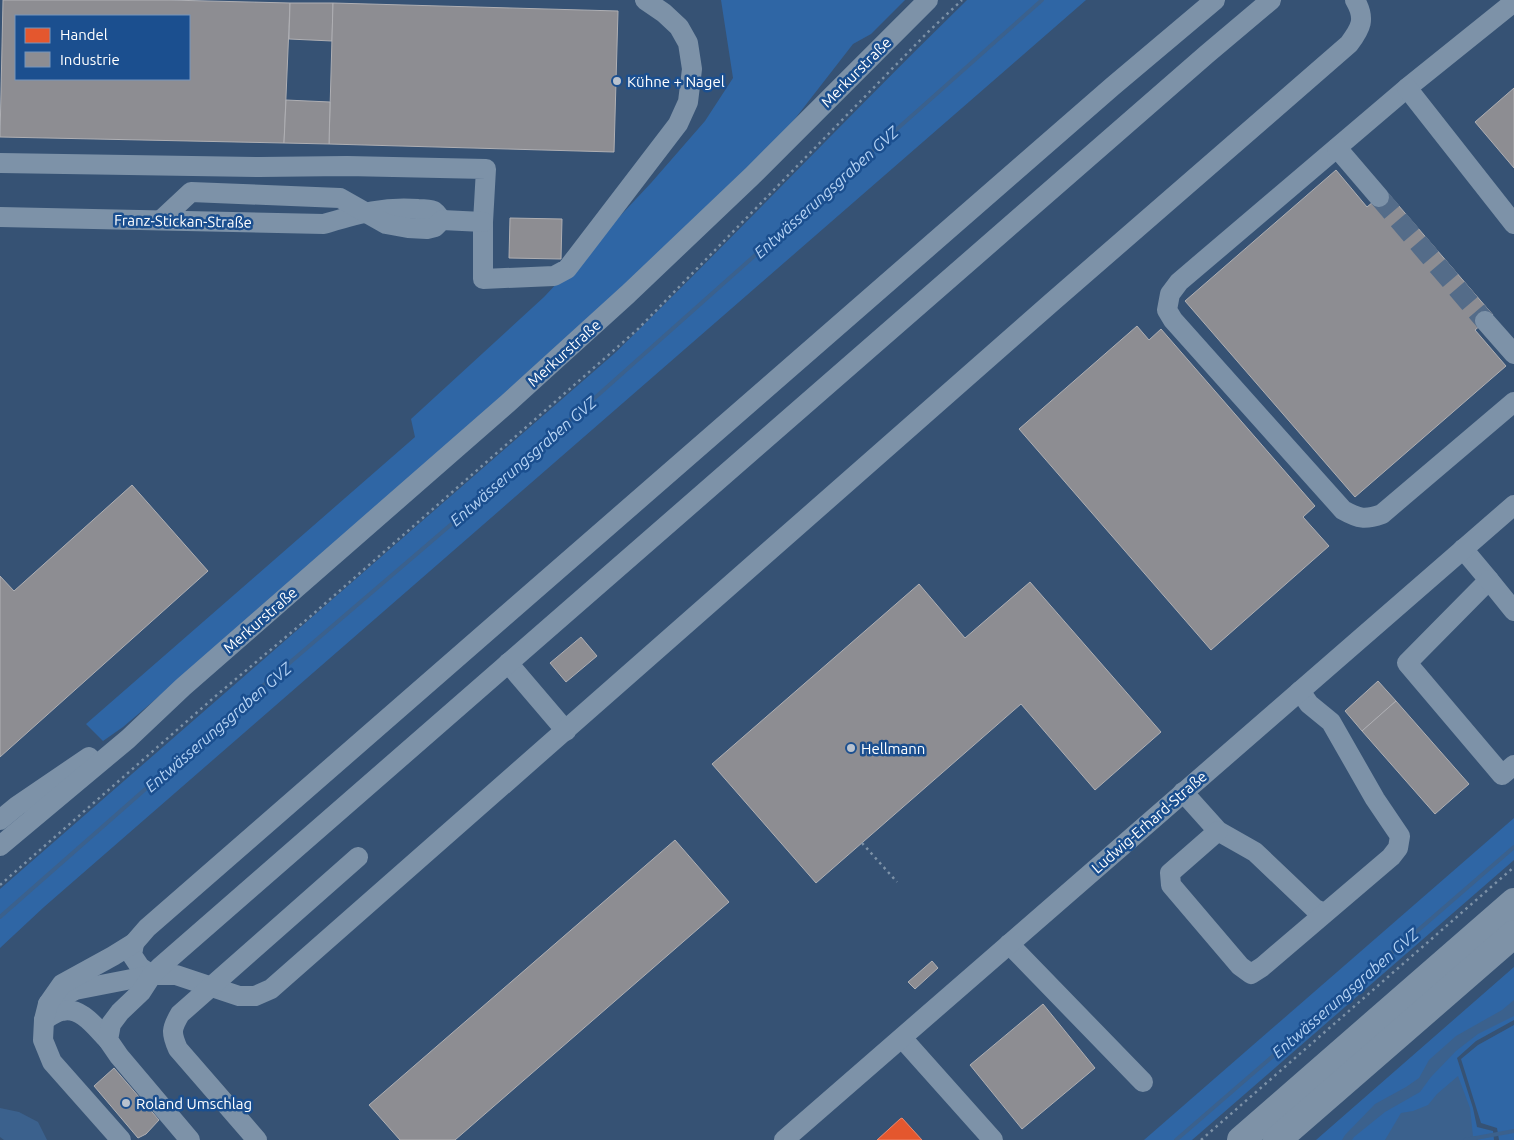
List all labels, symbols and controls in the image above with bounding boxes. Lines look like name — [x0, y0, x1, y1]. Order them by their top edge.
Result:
legend — [15, 15, 190, 80]
text: Handel — [60, 26, 108, 43]
street label: Merkurstraße — [817, 33, 895, 111]
text: Industrie — [60, 51, 120, 68]
place label: Kühne + Nagel — [627, 73, 725, 90]
marker: Kühne + Nagel — [611, 75, 623, 87]
water label: Entwässerungsgraben GVZ — [750, 122, 902, 261]
street label: Franz-Stickan-Straße — [114, 211, 252, 231]
street label: Merkurstraße — [524, 316, 604, 390]
water label: Entwässerungsgraben GVZ — [446, 392, 600, 529]
street label: Merkurstraße — [220, 583, 300, 657]
water label: Entwässerungsgraben GVZ — [141, 658, 295, 795]
place label: Hellmann — [861, 740, 925, 757]
marker: Hellmann — [845, 742, 857, 754]
street label: Ludwig-Erhard-Straße — [1088, 767, 1210, 877]
water label: Entwässerungsgraben GVZ — [1268, 924, 1422, 1061]
place label: Roland Umschlag — [136, 1095, 252, 1112]
marker: Roland Umschlag — [120, 1097, 132, 1109]

